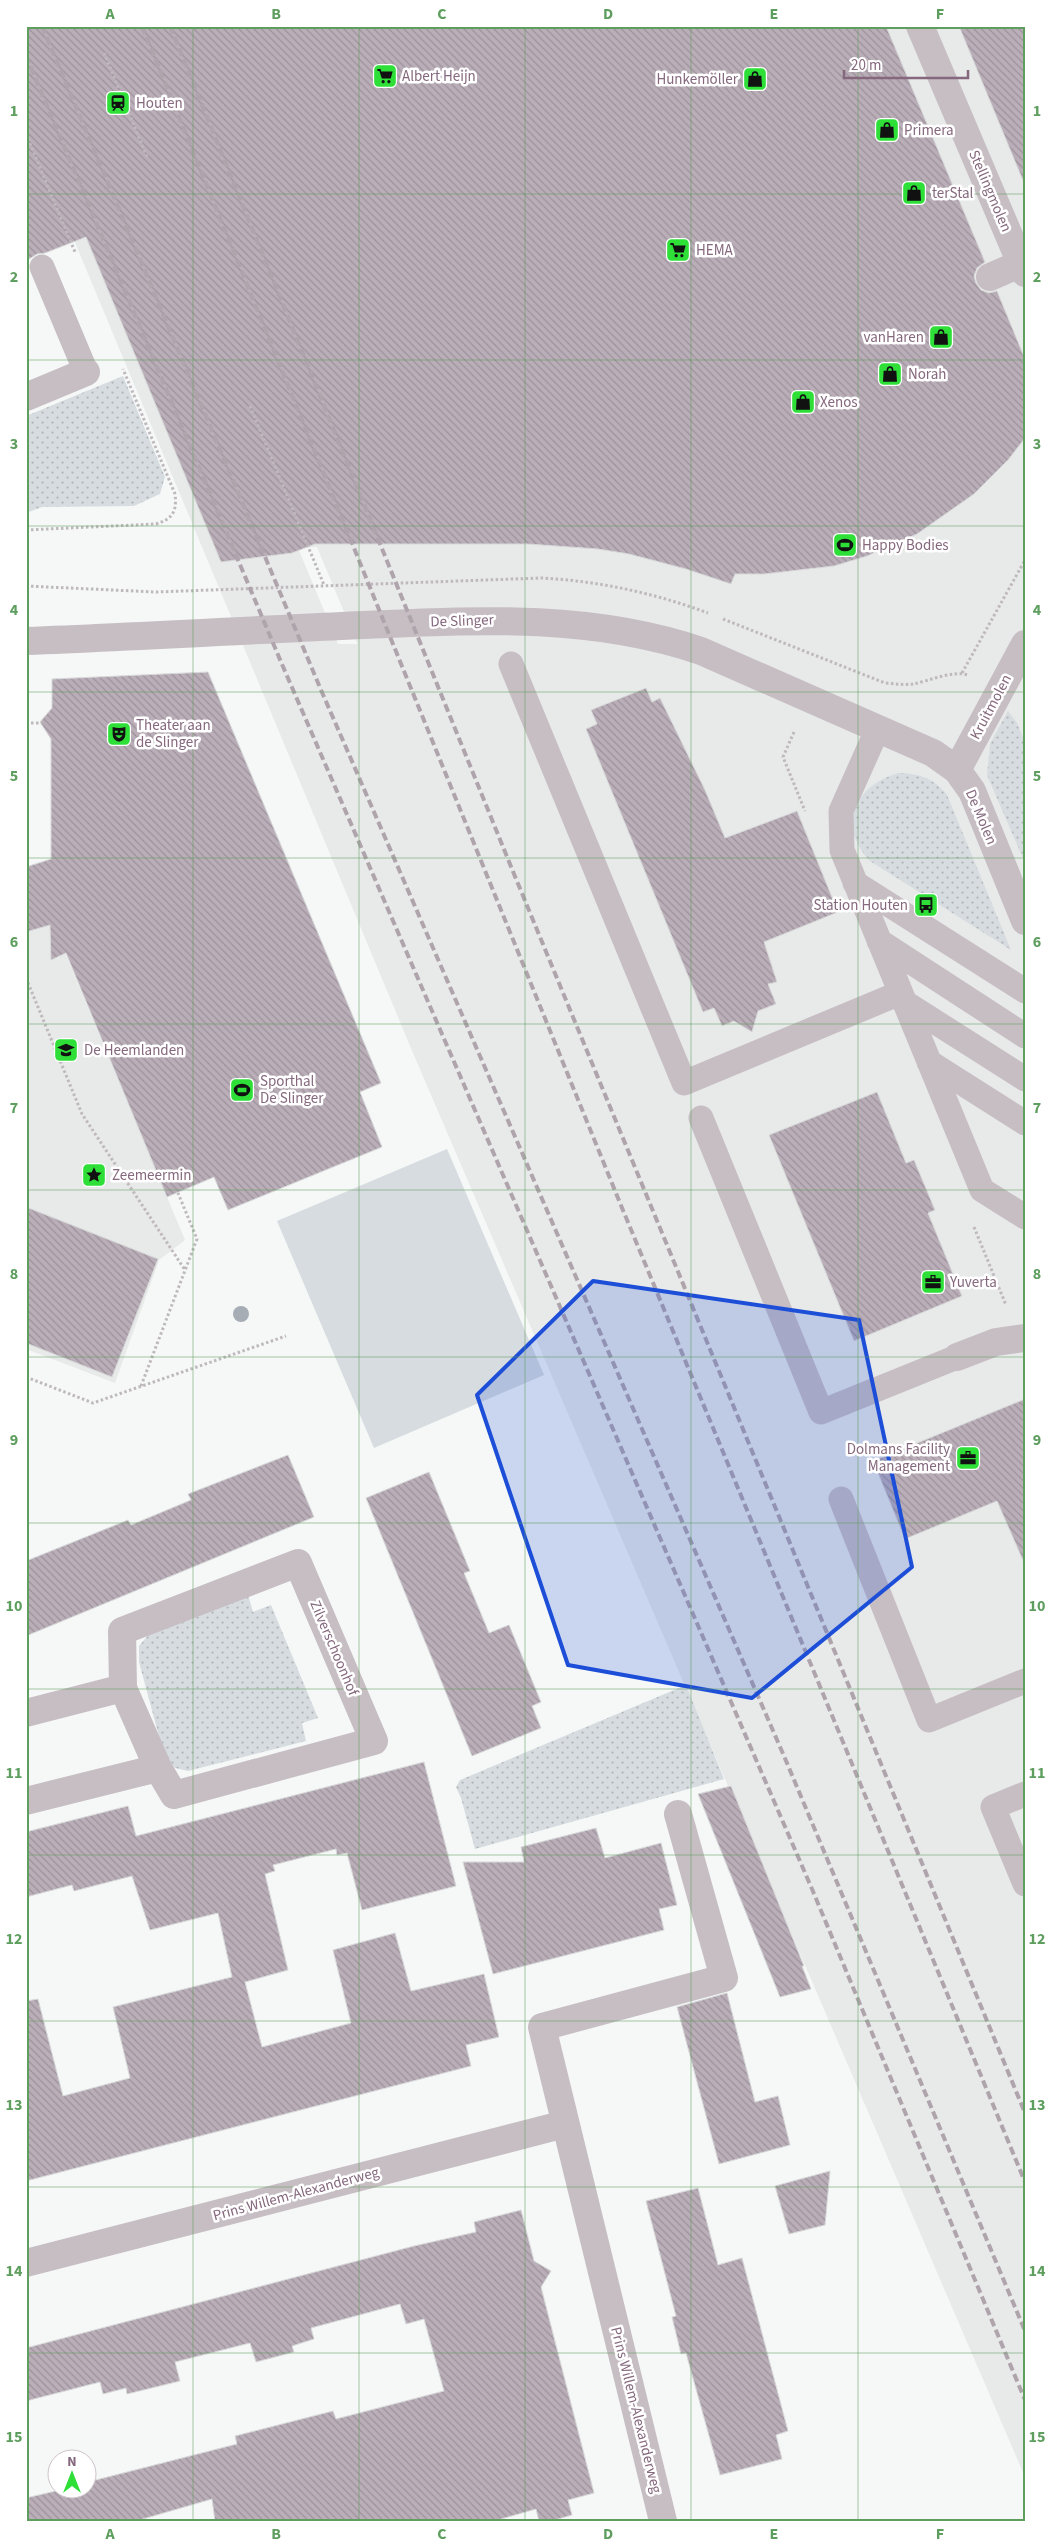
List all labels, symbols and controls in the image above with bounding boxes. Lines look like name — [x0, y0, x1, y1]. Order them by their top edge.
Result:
text: A — [104, 3, 115, 25]
text: B — [271, 3, 281, 25]
text: C — [437, 3, 447, 25]
text: D — [603, 3, 613, 25]
text: E — [770, 3, 778, 25]
text: F — [936, 3, 944, 25]
scale bar — [844, 48, 967, 80]
text: 20 m — [851, 55, 881, 76]
supermarket icon: Albert Heijn — [372, 63, 398, 89]
place label: Albert Heijn — [402, 66, 476, 87]
shop icon: Hunkemöller — [742, 66, 768, 92]
place label: Hunkemöller — [656, 69, 739, 90]
station icon: Houten — [105, 90, 131, 116]
place label: Houten — [136, 93, 183, 114]
text: 1 — [10, 100, 18, 122]
text: 1 — [1033, 100, 1041, 122]
shop icon: Primera — [874, 117, 900, 143]
place label: Primera — [904, 120, 954, 141]
street label: Stellingmolen — [963, 147, 1017, 235]
shop icon: terStal — [901, 180, 927, 206]
place label: terStal — [932, 183, 973, 204]
supermarket icon: HEMA — [665, 237, 691, 263]
place label: HEMA — [696, 240, 734, 261]
text: 2 — [10, 266, 18, 288]
text: 2 — [1033, 266, 1041, 288]
shop icon: vanHaren — [928, 324, 954, 350]
place label: vanHaren — [863, 327, 924, 348]
shop icon: Norah — [877, 361, 903, 387]
place label: Norah — [908, 364, 946, 385]
shop icon: Xenos — [790, 389, 816, 415]
place label: Xenos — [820, 392, 858, 413]
text: 3 — [10, 433, 18, 455]
text: 3 — [1033, 433, 1041, 455]
sports icon: Happy Bodies — [832, 532, 858, 558]
place label: Happy Bodies — [862, 535, 949, 556]
text: 4 — [10, 599, 19, 621]
text: 4 — [1033, 599, 1042, 621]
street label: De Slinger — [430, 609, 495, 633]
street label: Kruitmolen — [965, 671, 1017, 743]
place label: Theater aan de Slinger — [136, 715, 211, 753]
theatre icon: Theater aan de Slinger — [106, 721, 132, 747]
text: 5 — [10, 765, 18, 787]
text: 5 — [1033, 765, 1041, 787]
street label: De Molen — [960, 786, 1002, 848]
bus stop icon: Station Houten — [913, 892, 939, 918]
place label: Station Houten — [814, 895, 908, 916]
text: 6 — [10, 931, 18, 953]
text: 6 — [1033, 931, 1041, 953]
school or university icon: De Heemlanden — [53, 1037, 79, 1063]
place label: De Heemlanden — [84, 1040, 184, 1061]
place label: Sporthal De Slinger — [260, 1071, 324, 1109]
sports icon: Sporthal De Slinger — [229, 1077, 255, 1103]
text: 7 — [10, 1097, 18, 1119]
text: 7 — [1033, 1097, 1041, 1119]
place icon: Zeemeermin — [81, 1162, 107, 1188]
place label: Zeemeermin — [112, 1165, 192, 1186]
text: 8 — [10, 1263, 18, 1285]
text: 8 — [1033, 1263, 1041, 1285]
office icon: Yuverta — [920, 1269, 946, 1295]
place label: Yuverta — [949, 1272, 997, 1293]
text: 9 — [10, 1429, 18, 1451]
text: 9 — [1033, 1429, 1041, 1451]
place label: Dolmans Facility Management — [847, 1439, 950, 1477]
office icon: Dolmans Facility Management — [955, 1445, 981, 1471]
text: 10 — [6, 1595, 22, 1617]
text: 10 — [1029, 1595, 1045, 1617]
street label: Zilverschoonhof — [304, 1597, 364, 1699]
text: 11 — [6, 1762, 22, 1784]
text: 11 — [1029, 1762, 1045, 1784]
text: 12 — [6, 1928, 22, 1950]
text: 12 — [1029, 1928, 1045, 1950]
text: 13 — [6, 2094, 22, 2116]
text: 13 — [1029, 2094, 1045, 2116]
street label: Prins Willem-Alexanderweg — [211, 2162, 382, 2226]
text: 14 — [6, 2260, 23, 2282]
text: 14 — [1029, 2260, 1046, 2282]
street label: Prins Willem-Alexanderweg — [605, 2324, 667, 2496]
text: 15 — [6, 2426, 22, 2448]
text: 15 — [1029, 2426, 1045, 2448]
north arrow — [48, 2450, 98, 2500]
text: N — [67, 2452, 77, 2472]
text: A — [104, 2523, 115, 2545]
text: B — [271, 2523, 281, 2545]
text: C — [437, 2523, 447, 2545]
text: D — [603, 2523, 613, 2545]
text: E — [770, 2523, 778, 2545]
text: F — [936, 2523, 944, 2545]

